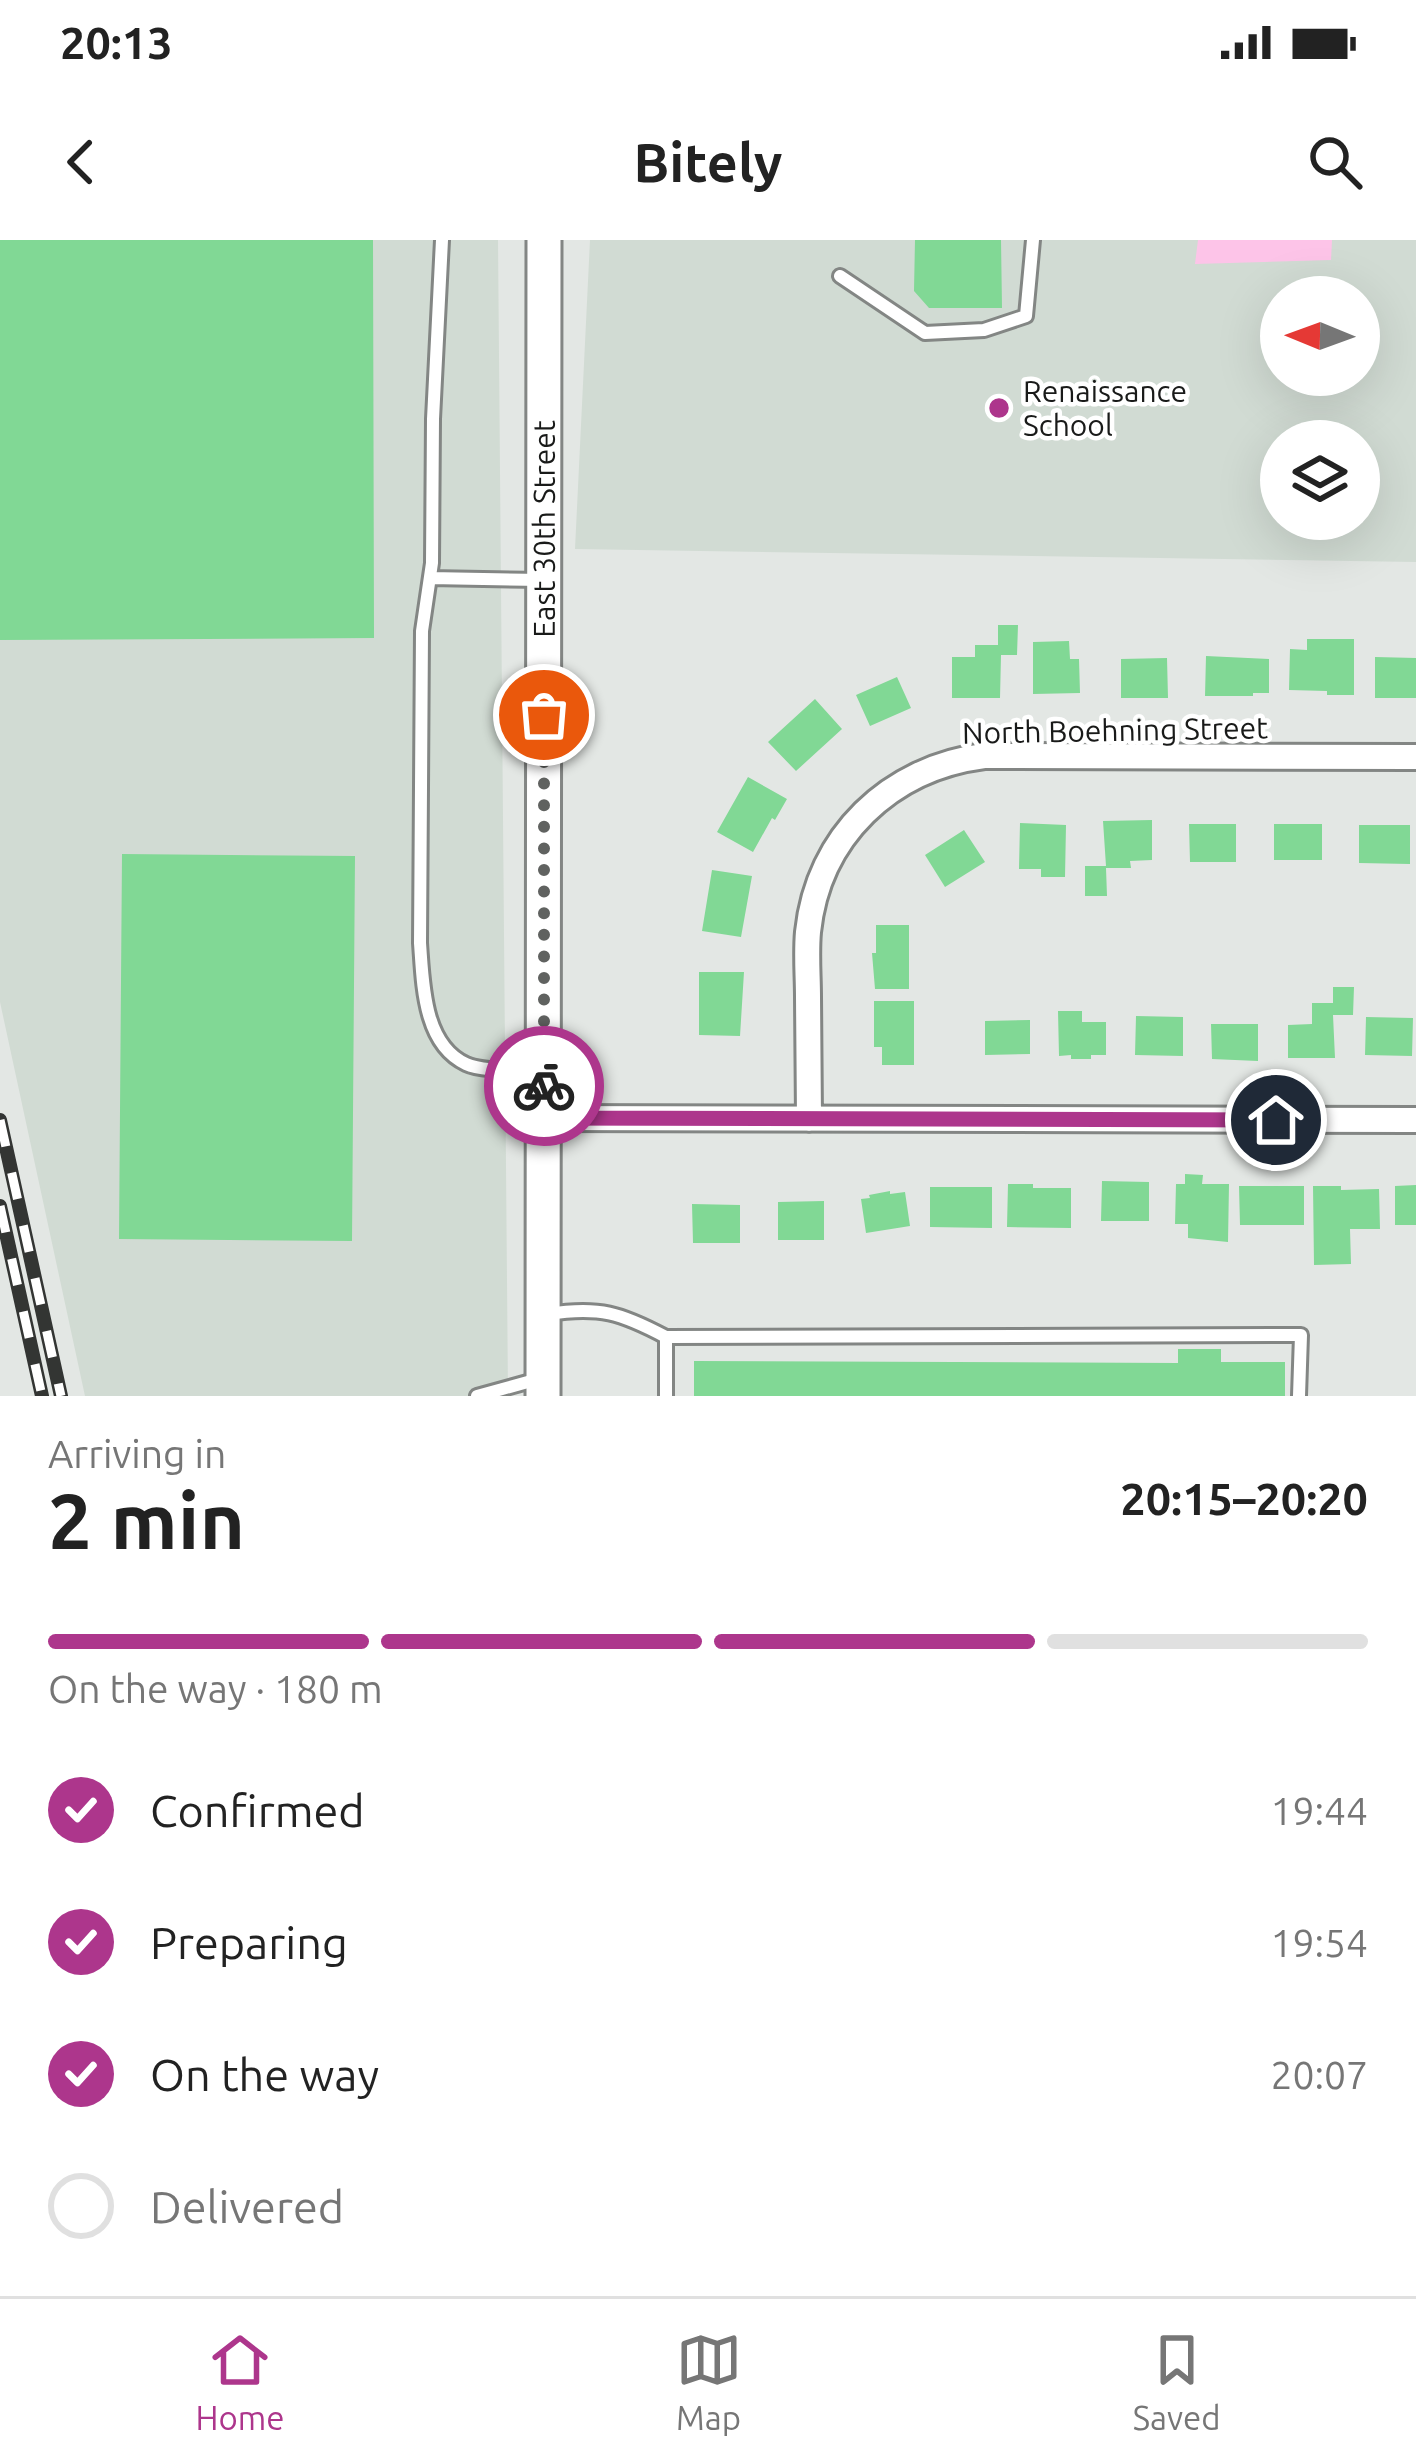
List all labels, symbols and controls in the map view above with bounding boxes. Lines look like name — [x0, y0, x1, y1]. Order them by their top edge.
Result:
text: 20:13 — [60, 17, 173, 68]
icon: back — [48, 129, 114, 195]
icon: search — [1302, 129, 1368, 195]
text: Bitely — [634, 132, 782, 192]
north arrow — [1260, 276, 1380, 396]
map controls — [1260, 276, 1380, 540]
place label: Renaissance School — [1023, 374, 1187, 442]
marker: Renaissance School — [986, 395, 1012, 421]
street label: East 30th Street — [527, 420, 561, 638]
button: layers — [1260, 420, 1380, 540]
pin — [493, 664, 595, 766]
icon: bag — [511, 682, 577, 748]
street label: North Boehning Street — [962, 710, 1268, 750]
courier — [484, 1026, 604, 1146]
icon: bike — [511, 1053, 577, 1119]
pin — [1225, 1069, 1327, 1171]
icon: home — [1243, 1087, 1309, 1153]
text: Arriving in — [48, 1432, 226, 1475]
text: 20:15–20:20 — [1120, 1473, 1368, 1524]
text: 2 min — [48, 1476, 245, 1564]
text: On the way · 180 m — [48, 1667, 383, 1710]
icon: check — [48, 1777, 114, 1843]
text: Confirmed — [150, 1785, 365, 1836]
text: 19:44 — [1270, 1789, 1368, 1832]
icon: check — [48, 1909, 114, 1975]
text: Preparing — [150, 1917, 348, 1968]
text: 19:54 — [1270, 1921, 1368, 1964]
icon: check — [48, 2041, 114, 2107]
text: On the way — [150, 2049, 379, 2100]
text: 20:07 — [1270, 2053, 1368, 2096]
text: Delivered — [150, 2181, 344, 2232]
tab: Home — [196, 2327, 285, 2436]
tab: Map — [676, 2327, 742, 2436]
tab: Saved — [1133, 2327, 1220, 2436]

